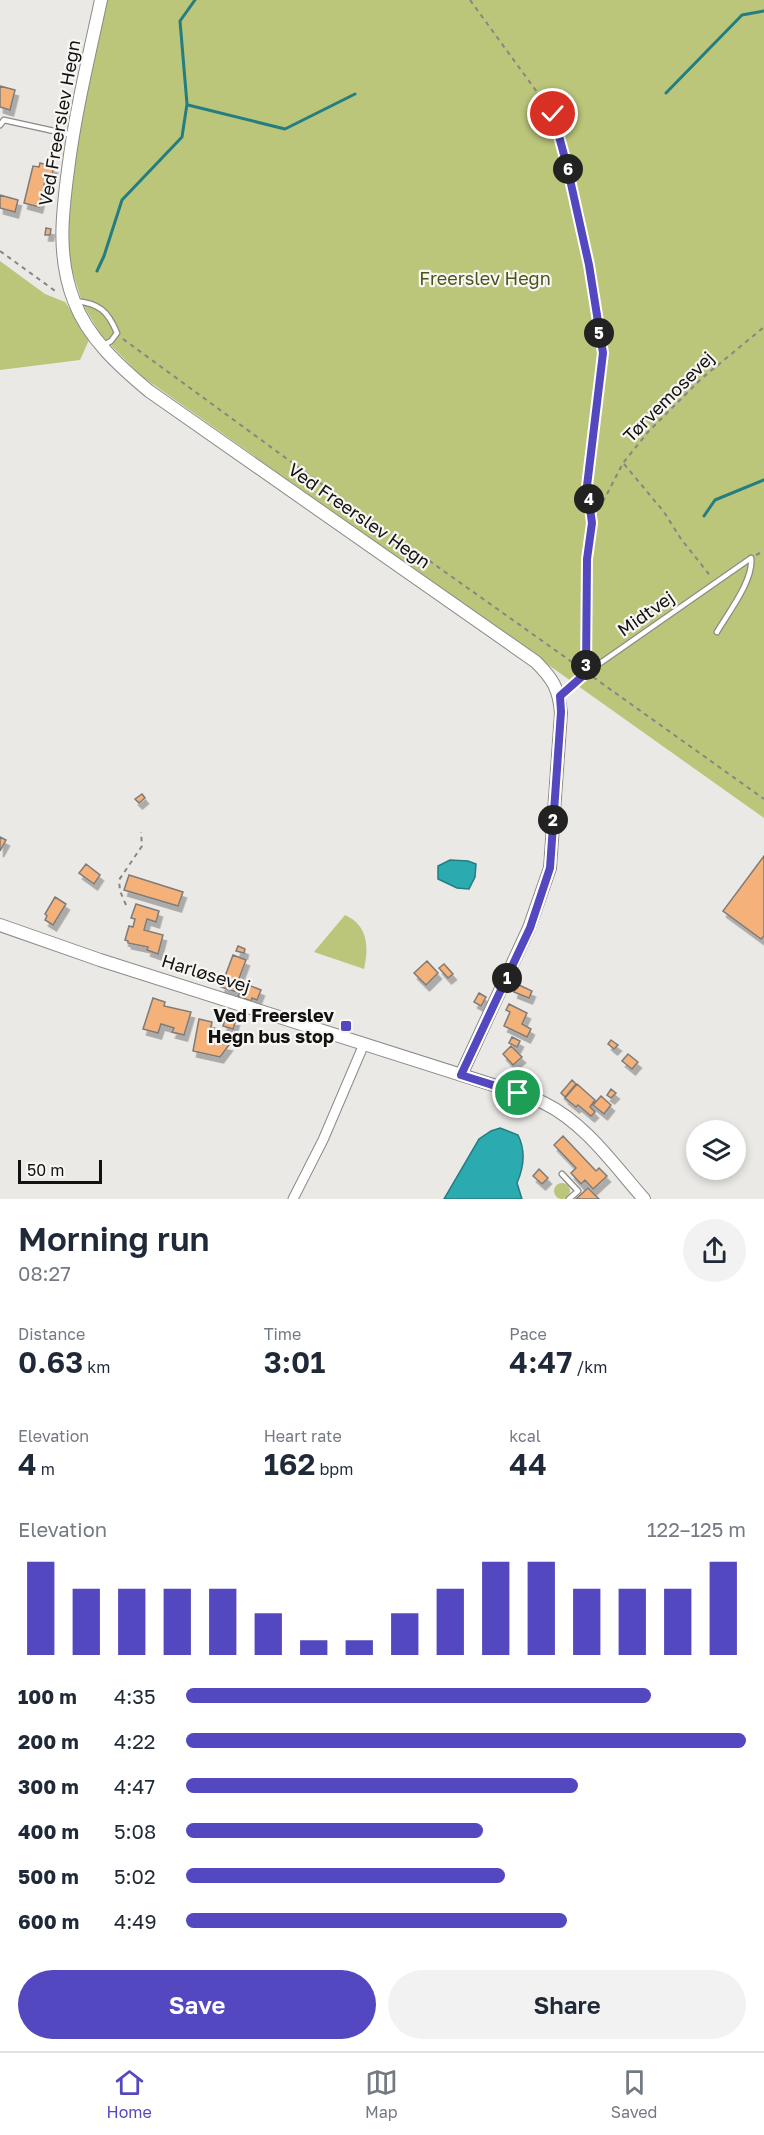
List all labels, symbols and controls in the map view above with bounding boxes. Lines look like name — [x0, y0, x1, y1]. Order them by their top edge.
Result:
street label: Ved Freerslev Hegn — [34, 38, 84, 208]
pin — [527, 88, 578, 139]
icon: check — [536, 97, 569, 130]
pin: 6 — [553, 154, 583, 184]
text: 6 — [563, 159, 573, 179]
park label: Freerslev Hegn — [419, 267, 551, 289]
pin: 5 — [584, 318, 614, 348]
text: 5 — [594, 323, 604, 343]
street label: Tørvemosevej — [618, 346, 718, 446]
street label: Ved Freerslev Hegn — [284, 458, 435, 573]
pin: 4 — [574, 484, 604, 514]
text: 4 — [584, 489, 594, 509]
street label: Midtvej — [613, 586, 678, 641]
pin: 3 — [571, 650, 601, 680]
text: 3 — [581, 655, 591, 675]
pin: 2 — [538, 805, 568, 835]
text: 2 — [548, 810, 558, 830]
street label: Harløsevej — [159, 949, 253, 997]
pin: 1 — [492, 963, 522, 993]
text: 1 — [503, 968, 511, 988]
place label: Ved Freerslev Hegn bus stop — [208, 1004, 334, 1047]
marker: Ved Freerslev Hegn bus stop — [339, 1019, 353, 1033]
pin — [492, 1067, 543, 1118]
icon: arrive — [501, 1076, 534, 1109]
map controls — [686, 1120, 746, 1180]
button: layers — [686, 1120, 746, 1180]
scale bar — [18, 1157, 102, 1184]
text: 50 m — [27, 1160, 64, 1180]
text: Morning run — [18, 1219, 210, 1258]
button: share — [683, 1219, 746, 1282]
text: 08:27 — [18, 1261, 71, 1285]
text: Distance — [18, 1324, 85, 1344]
text: Time — [264, 1324, 301, 1344]
text: Pace — [509, 1324, 547, 1344]
text: 0.63 — [18, 1344, 83, 1380]
text: 3:01 — [264, 1344, 325, 1380]
text: 4:47 — [509, 1344, 573, 1380]
text: km — [83, 1357, 111, 1377]
text: /km — [573, 1357, 607, 1377]
text: Elevation — [18, 1426, 89, 1446]
text: Heart rate — [264, 1426, 342, 1446]
text: kcal — [509, 1426, 541, 1446]
text: 4 — [18, 1446, 37, 1482]
text: 162 — [264, 1446, 315, 1482]
text: 44 — [509, 1446, 547, 1482]
text: m — [37, 1459, 55, 1479]
text: bpm — [315, 1459, 353, 1479]
text: Elevation — [18, 1517, 107, 1541]
text: 122–125 m — [647, 1517, 746, 1541]
text: 100 m — [18, 1684, 77, 1708]
text: 4:35 — [114, 1684, 156, 1708]
text: 200 m — [18, 1729, 79, 1753]
text: 4:22 — [114, 1729, 155, 1753]
text: 300 m — [18, 1774, 79, 1798]
text: 4:47 — [114, 1774, 155, 1798]
text: 400 m — [18, 1819, 79, 1843]
text: 5:08 — [114, 1819, 156, 1843]
text: 500 m — [18, 1864, 79, 1888]
text: 5:02 — [114, 1864, 156, 1888]
text: 600 m — [18, 1909, 79, 1933]
text: 4:49 — [114, 1909, 157, 1933]
button: Save — [18, 1970, 376, 2039]
button: Share — [388, 1970, 746, 2039]
tab: Home — [107, 2066, 152, 2122]
tab: Map — [365, 2066, 398, 2122]
tab: Saved — [611, 2066, 657, 2122]

